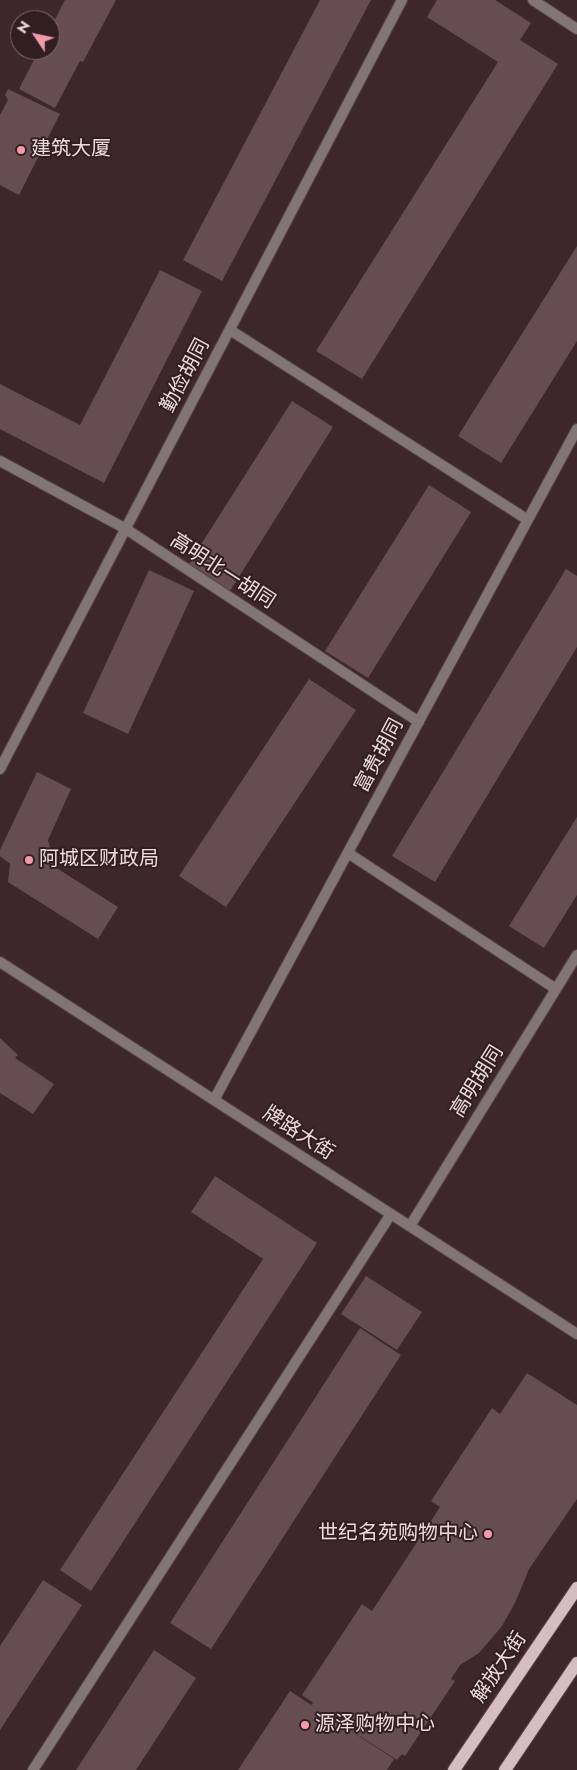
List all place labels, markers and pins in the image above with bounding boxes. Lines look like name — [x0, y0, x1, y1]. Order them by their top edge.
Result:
place label: 建筑大厦 — [31, 138, 111, 162]
marker: 建筑大厦 — [15, 144, 27, 156]
place label: 阿城区财政局 — [39, 848, 159, 872]
marker: 阿城区财政局 — [23, 854, 35, 866]
place label: 世纪名苑购物中心 — [318, 1522, 478, 1546]
marker: 世纪名苑购物中心 — [482, 1528, 494, 1540]
place label: 源泽购物中心 — [315, 1713, 435, 1737]
marker: 源泽购物中心 — [299, 1719, 311, 1731]

